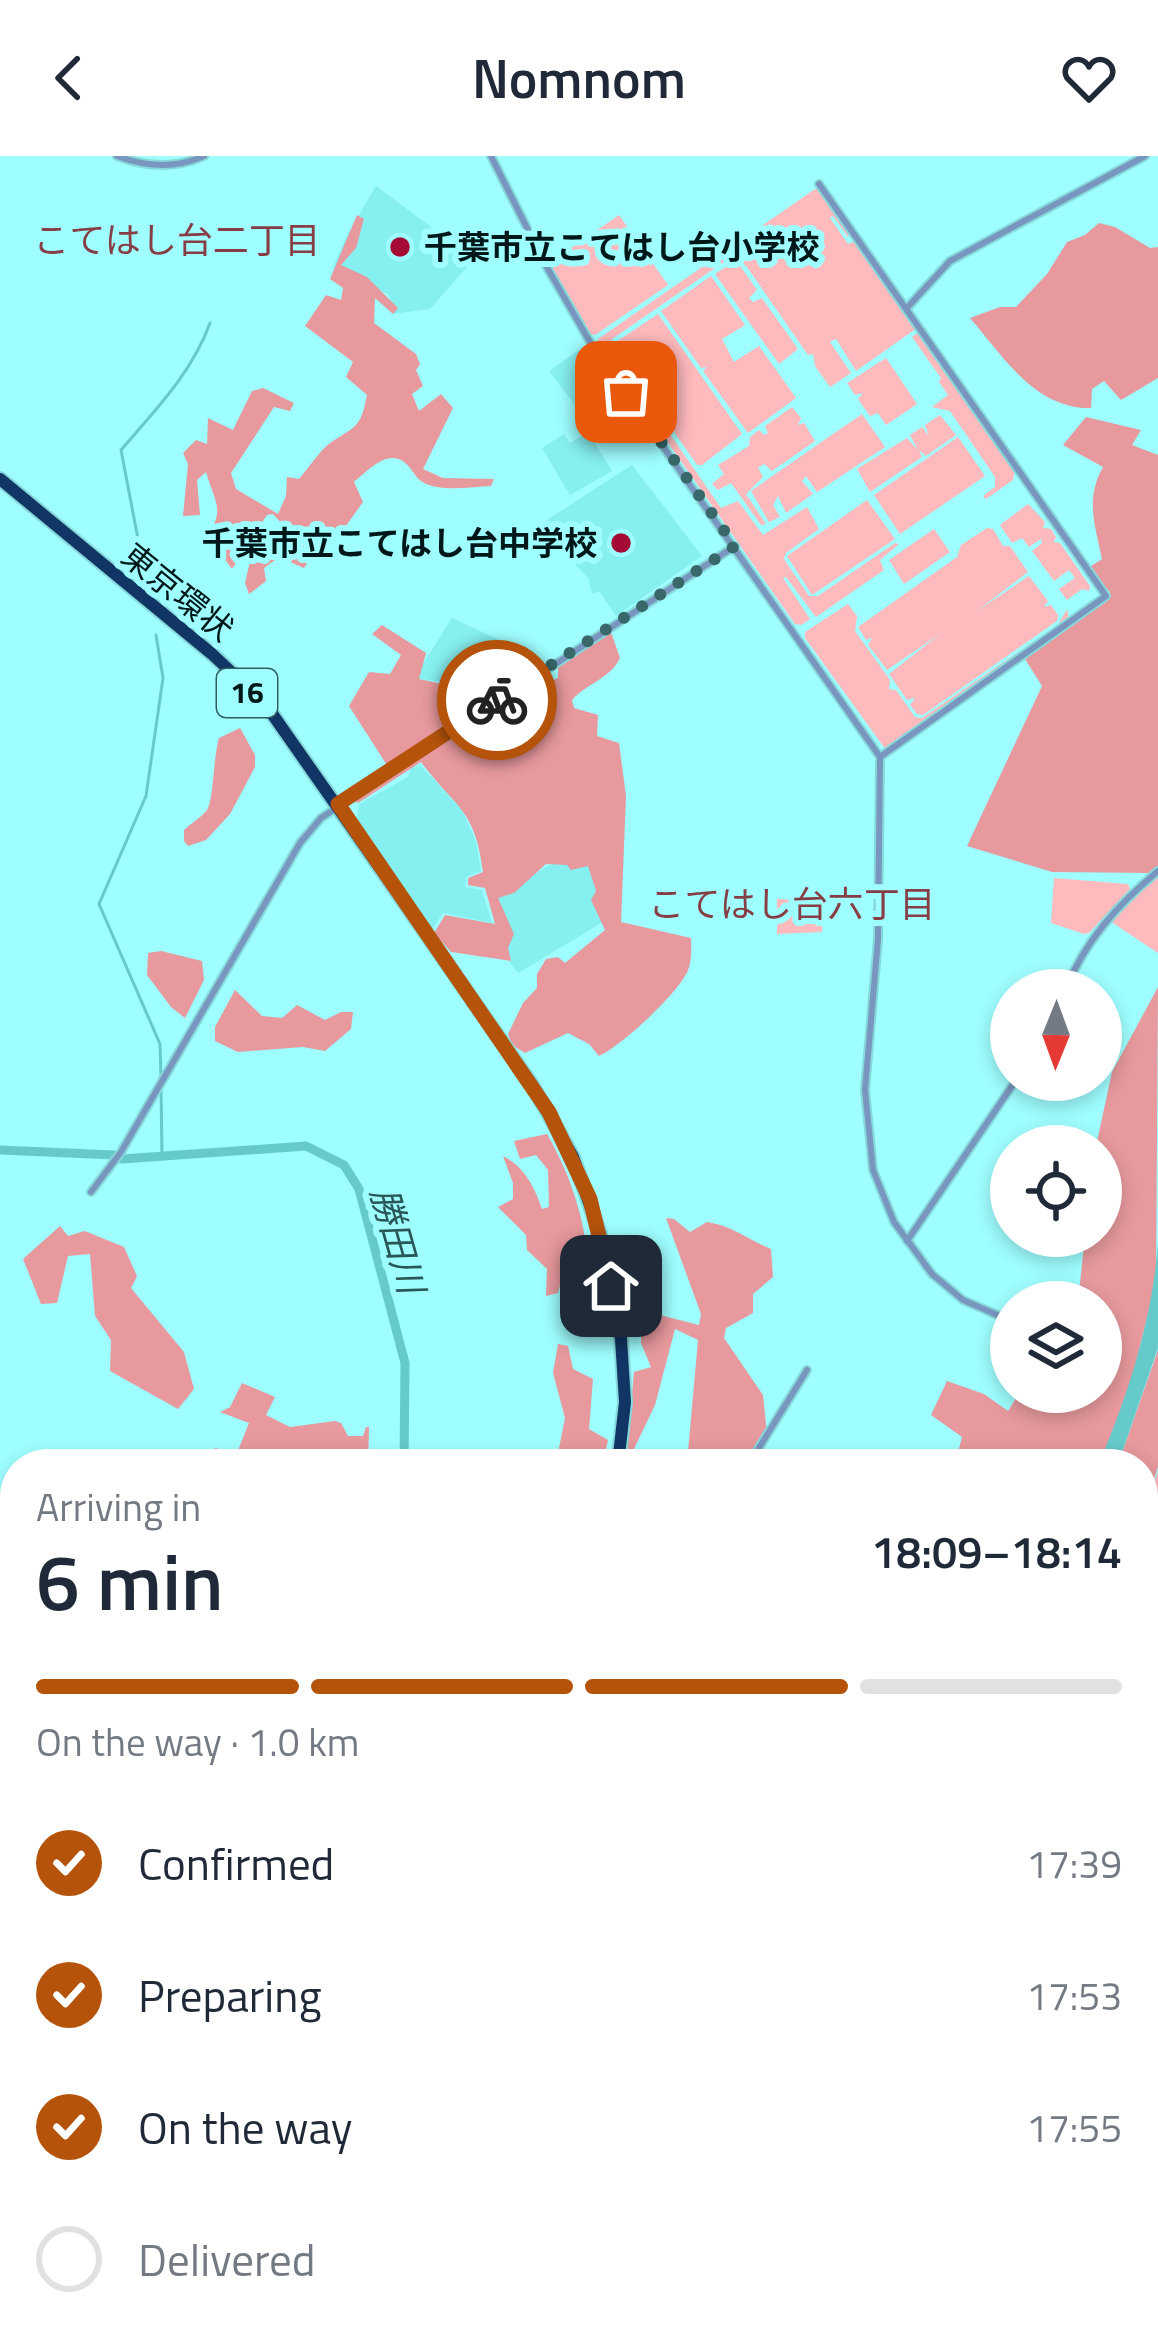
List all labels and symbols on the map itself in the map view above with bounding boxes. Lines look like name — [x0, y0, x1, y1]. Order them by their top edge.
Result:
district label: こてはし台二丁目 — [33, 212, 321, 267]
place label: 千葉市立こてはし台小学校 — [424, 222, 819, 272]
marker: 千葉市立こてはし台小学校 — [387, 234, 413, 260]
pin — [575, 341, 677, 443]
place label: 千葉市立こてはし台中学校 — [202, 518, 597, 568]
marker: 千葉市立こてはし台中学校 — [608, 530, 634, 556]
street label: 東京環状 — [111, 531, 245, 653]
courier — [437, 640, 557, 760]
road number: 16 — [217, 669, 277, 717]
district label: こてはし台六丁目 — [648, 876, 936, 931]
north arrow — [990, 969, 1122, 1101]
water label: 勝田川 — [357, 1180, 441, 1303]
pin — [560, 1235, 662, 1337]

